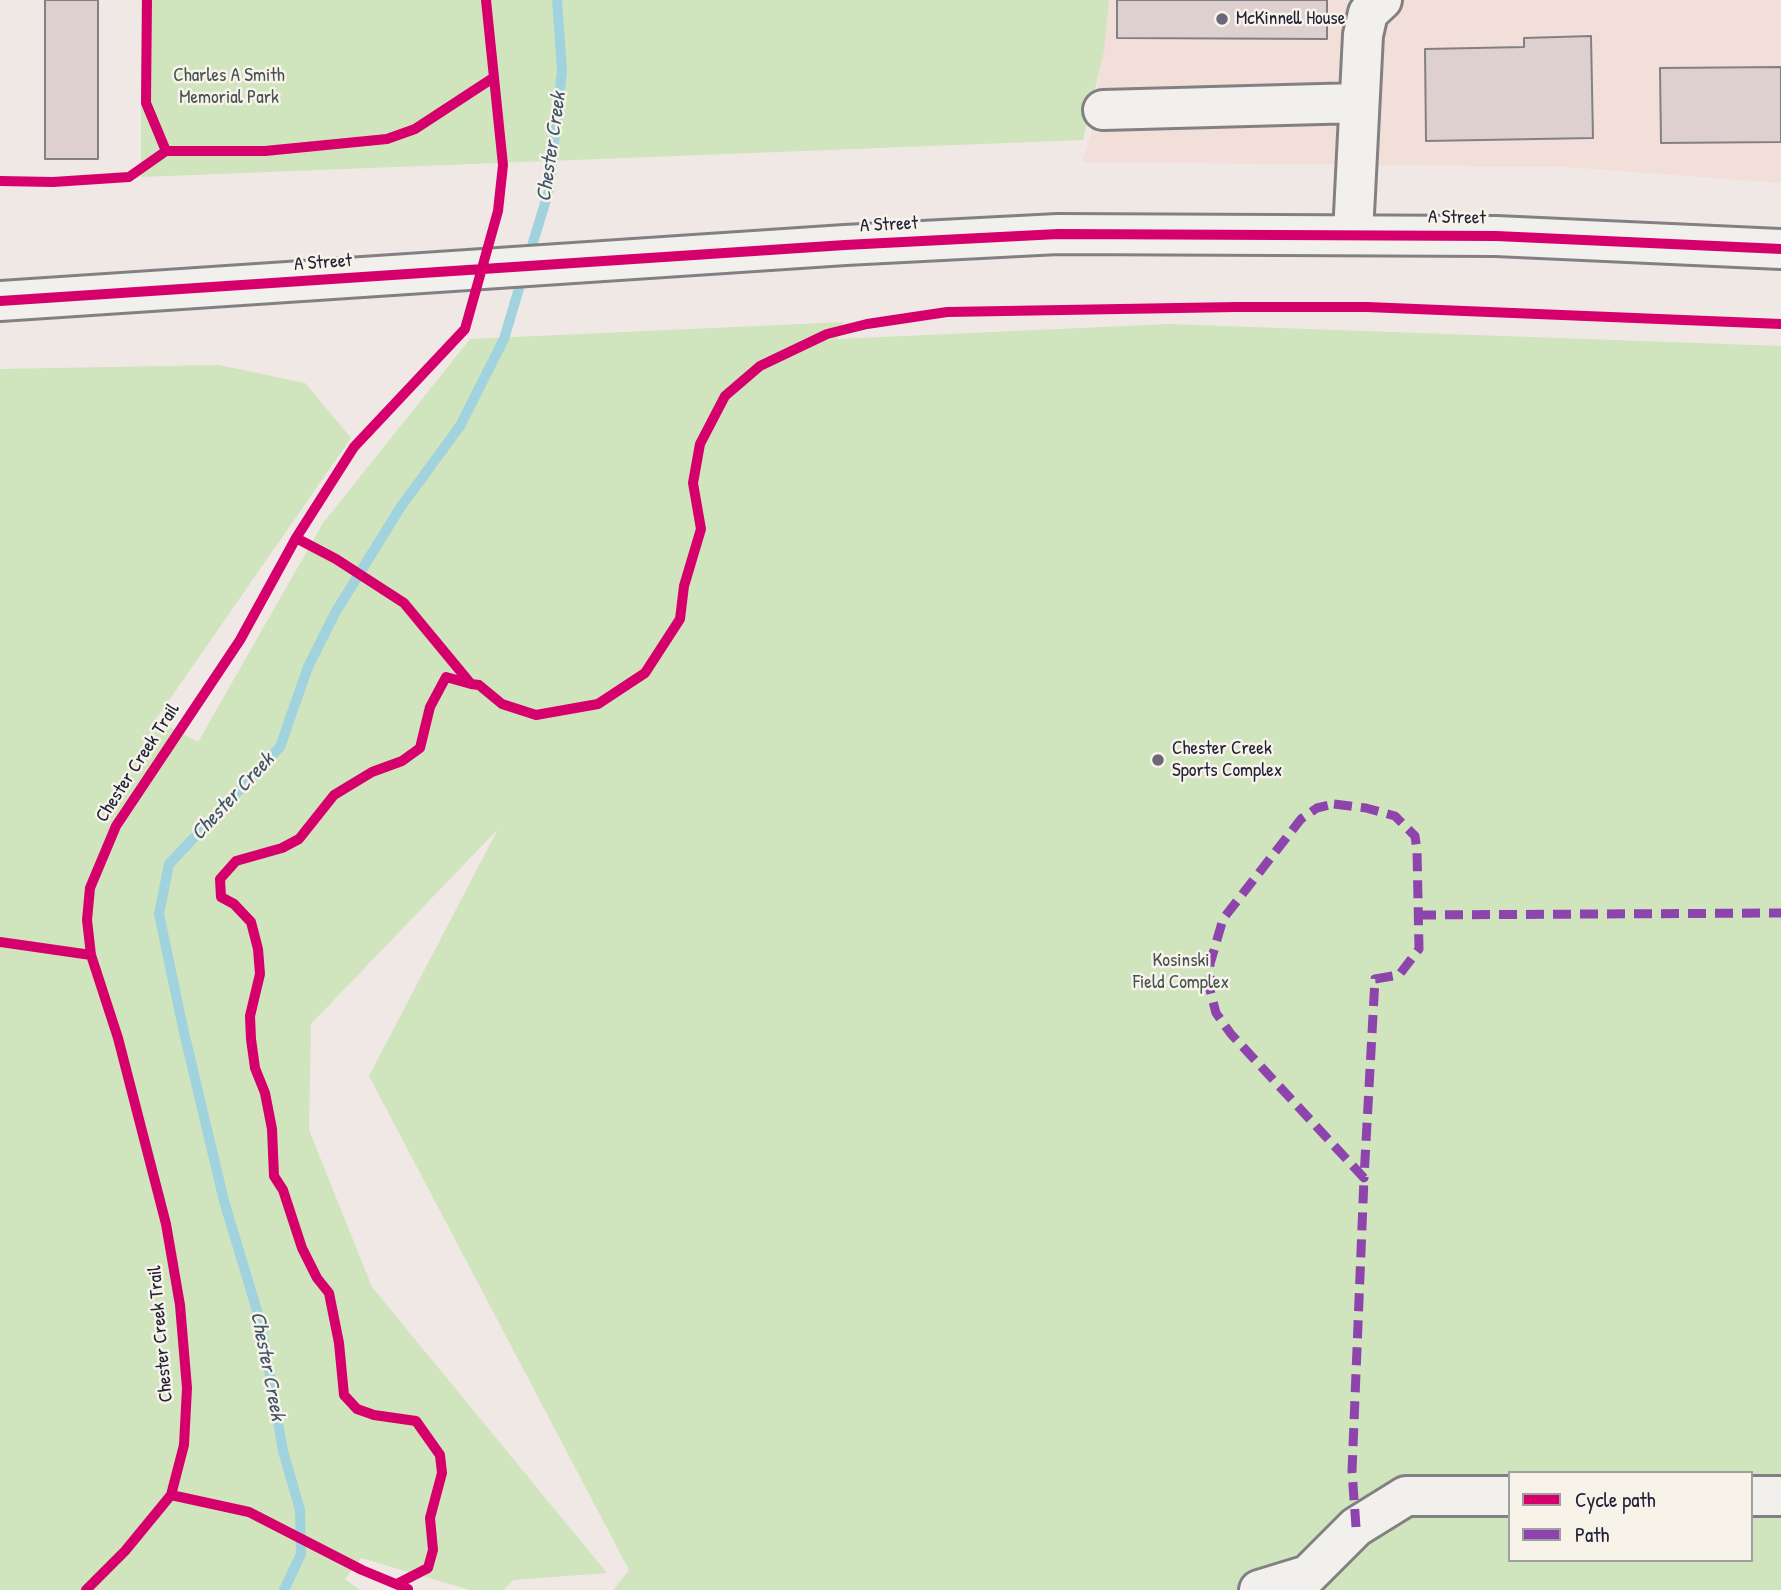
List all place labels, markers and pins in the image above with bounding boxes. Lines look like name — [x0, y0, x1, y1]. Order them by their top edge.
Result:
place label: McKinnell House — [1236, 8, 1345, 30]
marker: McKinnell House — [1214, 11, 1230, 27]
place label: Chester Creek Sports Complex — [1172, 738, 1282, 782]
marker: Chester Creek Sports Complex — [1150, 752, 1166, 768]

